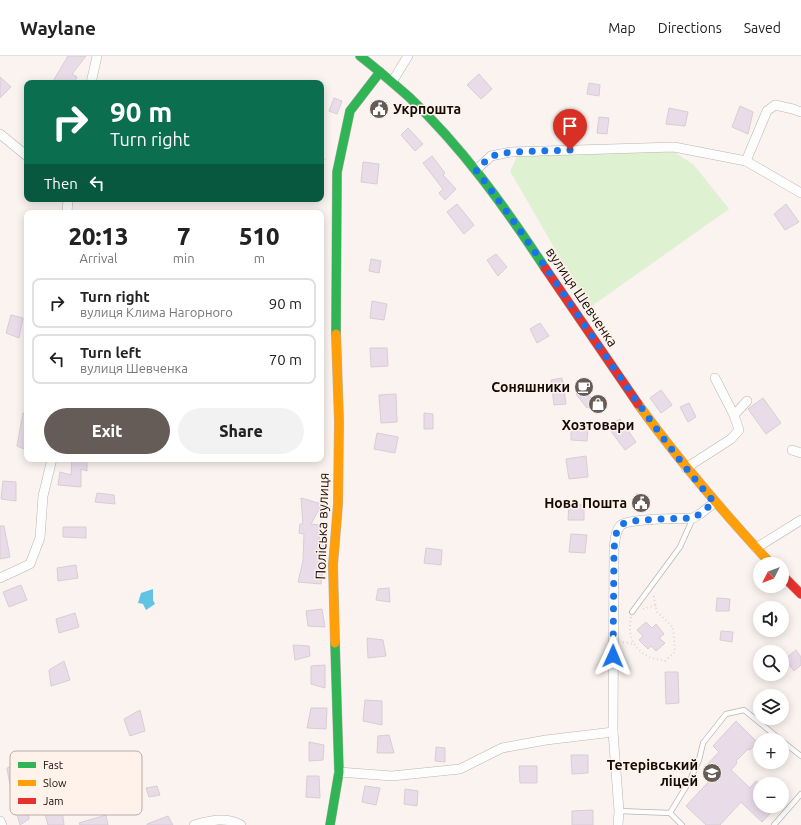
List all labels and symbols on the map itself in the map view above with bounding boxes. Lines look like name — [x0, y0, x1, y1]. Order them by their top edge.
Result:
public building icon: Укрпошта — [368, 98, 390, 120]
place label: Укрпошта — [393, 101, 461, 117]
pin — [553, 109, 587, 150]
street label: вулиця Шевченка — [543, 244, 621, 350]
cafe icon: Соняшники — [573, 376, 595, 398]
place label: Соняшники — [491, 379, 570, 395]
shop icon: Хозтовари — [587, 393, 609, 415]
place label: Хозтовари — [562, 417, 634, 433]
street label: Поліська вулиця — [312, 472, 332, 580]
public building icon: Нова Пошта — [630, 492, 652, 514]
place label: Нова Пошта — [544, 495, 627, 511]
north arrow — [753, 557, 789, 593]
position arrow — [592, 635, 634, 677]
legend — [10, 751, 142, 815]
place label: Тетерівський ліцей — [607, 757, 698, 789]
text: Fast — [43, 759, 64, 771]
school or university icon: Тетерівський ліцей — [701, 762, 723, 784]
text: Slow — [43, 777, 67, 789]
text: Jam — [43, 795, 64, 807]

